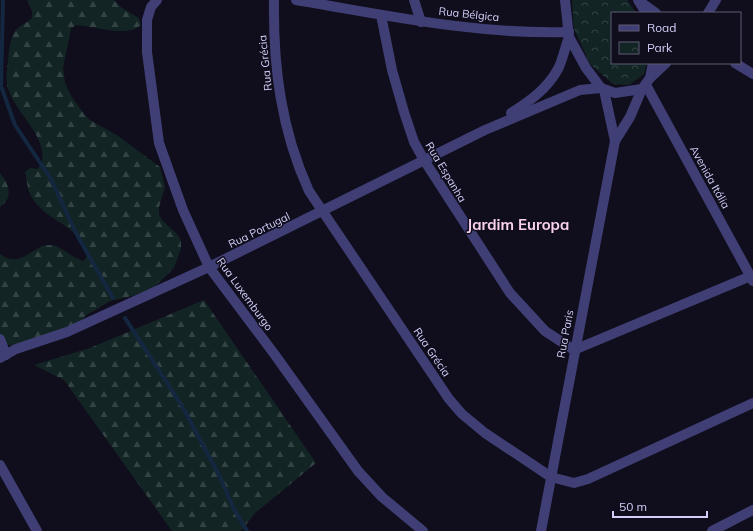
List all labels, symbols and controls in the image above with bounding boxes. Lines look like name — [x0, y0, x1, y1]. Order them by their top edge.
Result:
street label: Rua Bélgica — [438, 4, 500, 24]
legend — [611, 12, 741, 64]
text: Road — [647, 20, 676, 35]
street label: Rua Grécia — [255, 34, 275, 92]
text: Park — [647, 40, 673, 55]
street label: Rua Espanha — [422, 139, 470, 205]
street label: Avenida Itália — [687, 143, 733, 211]
street label: Rua Portugal — [226, 209, 292, 251]
district label: Jardim Europa — [467, 215, 569, 234]
street label: Rua Luxemburgo — [214, 255, 276, 333]
street label: Rua Paris — [553, 309, 577, 359]
street label: Rua Grécia — [411, 325, 453, 379]
scale bar — [613, 493, 707, 519]
text: 50 m — [619, 499, 647, 514]

